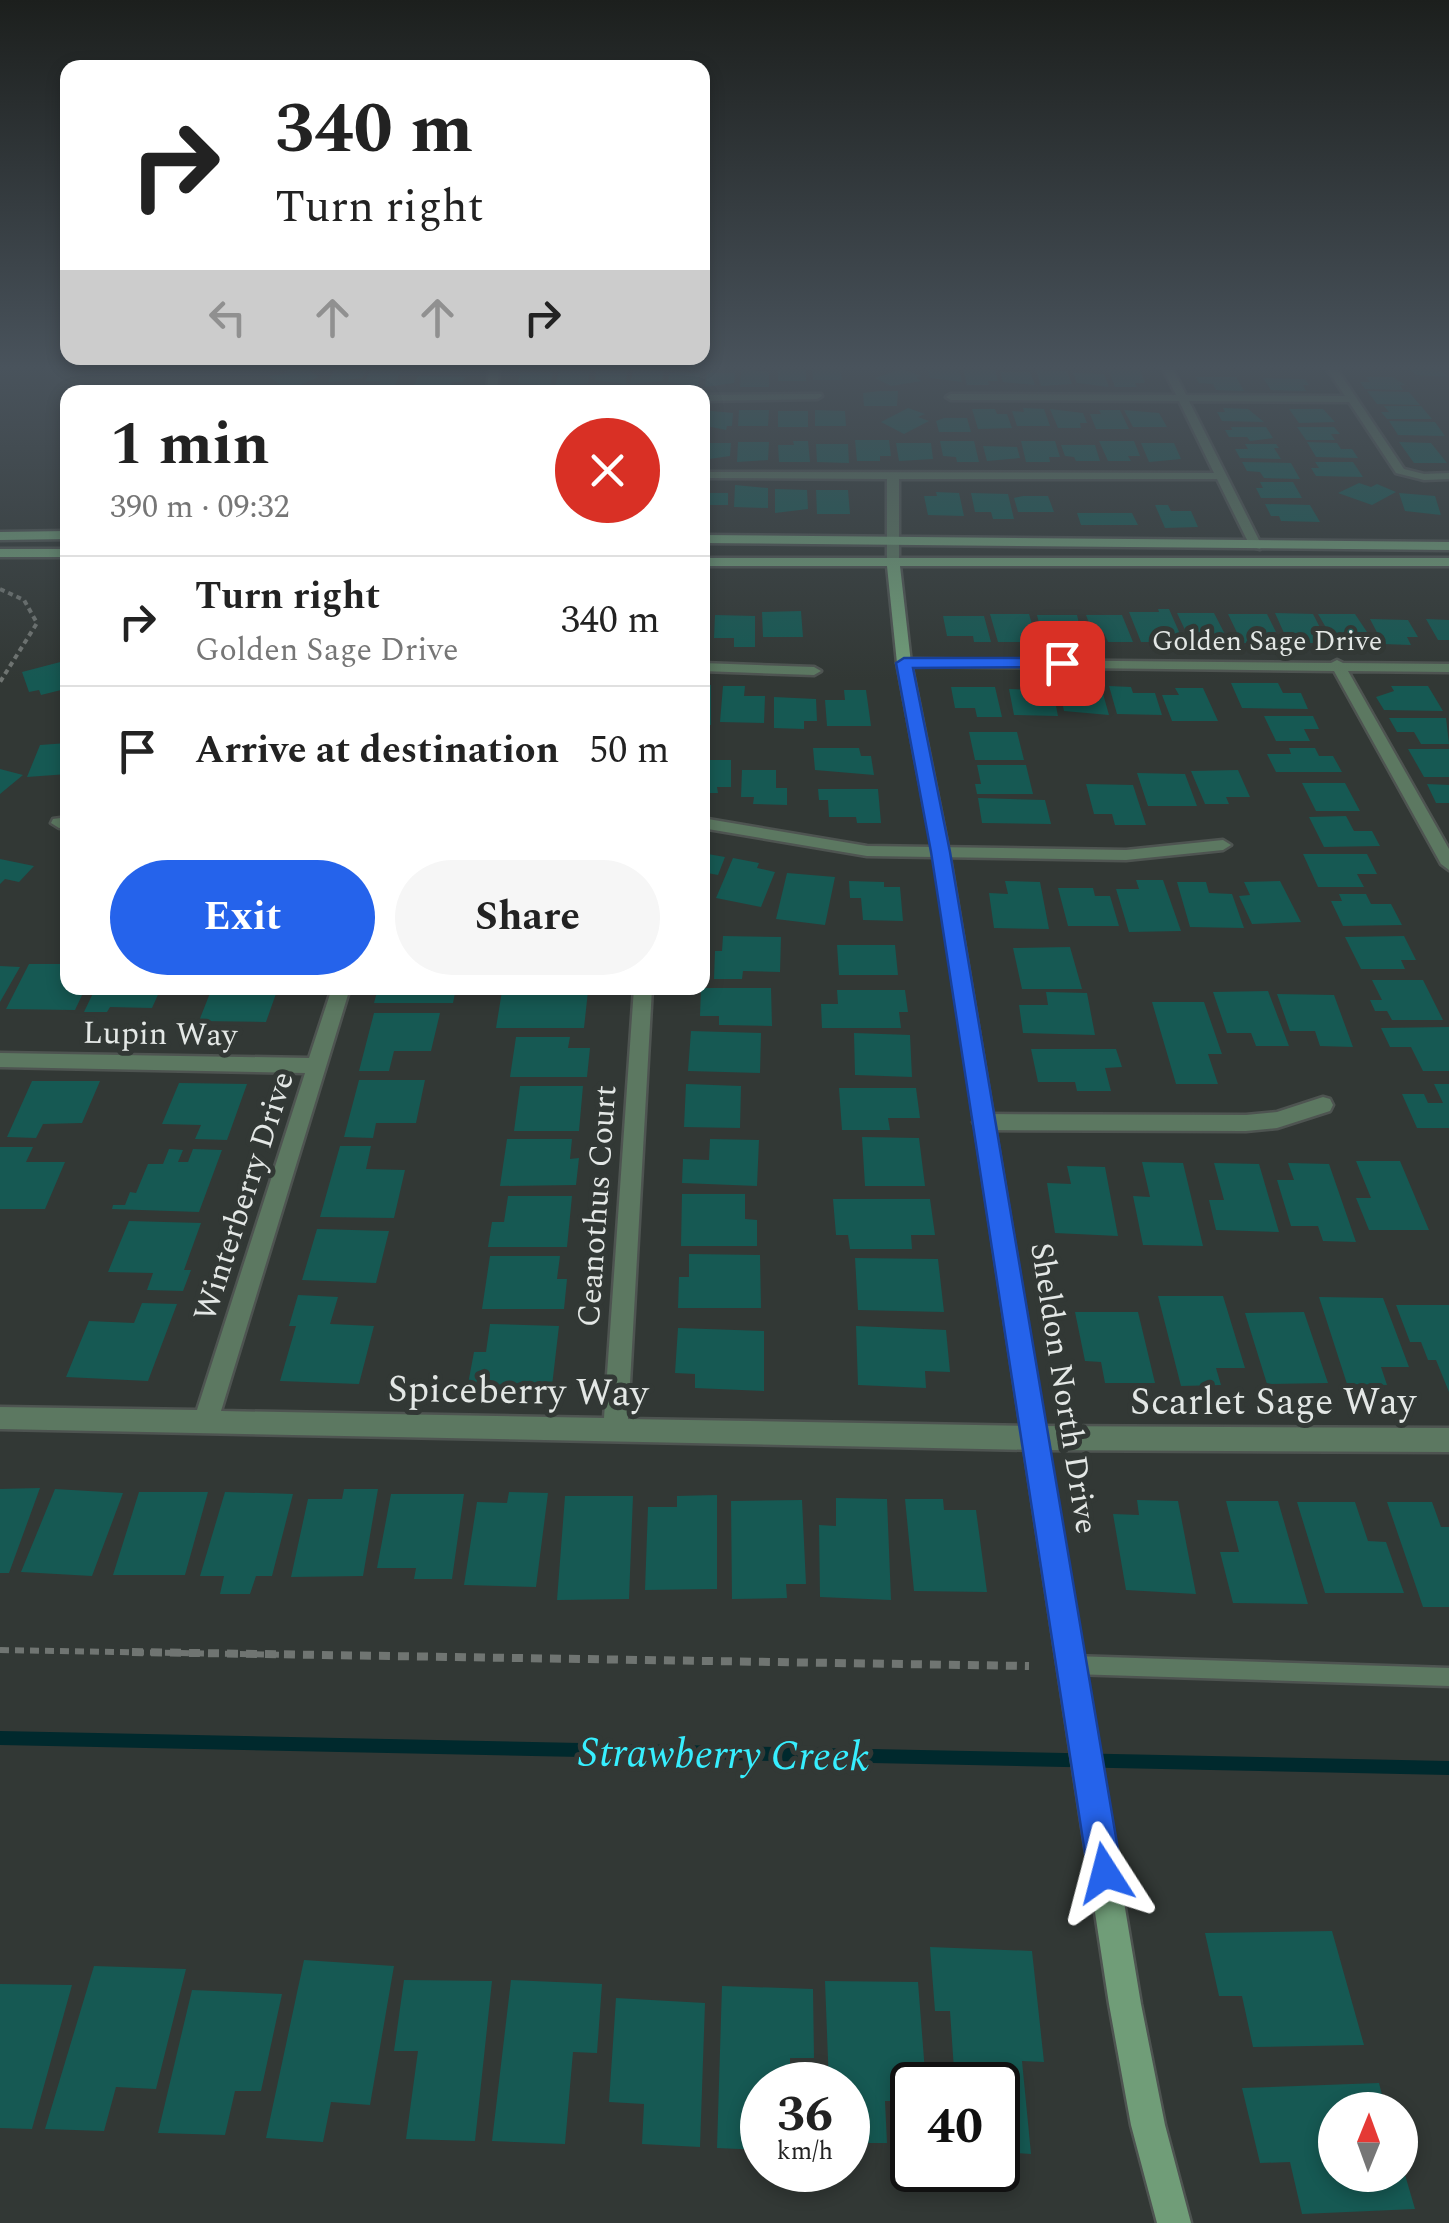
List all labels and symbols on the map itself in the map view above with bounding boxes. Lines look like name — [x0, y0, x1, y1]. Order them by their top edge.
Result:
street label: Golden Sage Drive — [1152, 620, 1382, 663]
pin — [1020, 621, 1105, 706]
street label: Lupin Way — [82, 1009, 239, 1060]
street label: Winterberry Drive — [181, 1065, 308, 1328]
street label: Ceanothus Court — [565, 1083, 630, 1329]
street label: Sheldon North Drive — [1016, 1239, 1111, 1537]
street label: Spiceberry Way — [387, 1361, 651, 1423]
street label: Scarlet Sage Way — [1130, 1374, 1418, 1432]
water label: Strawberry Creek — [578, 1721, 870, 1790]
position arrow — [1053, 1821, 1157, 1925]
speed limit sign: 40 — [890, 2062, 1020, 2192]
north arrow — [1318, 2092, 1418, 2192]

